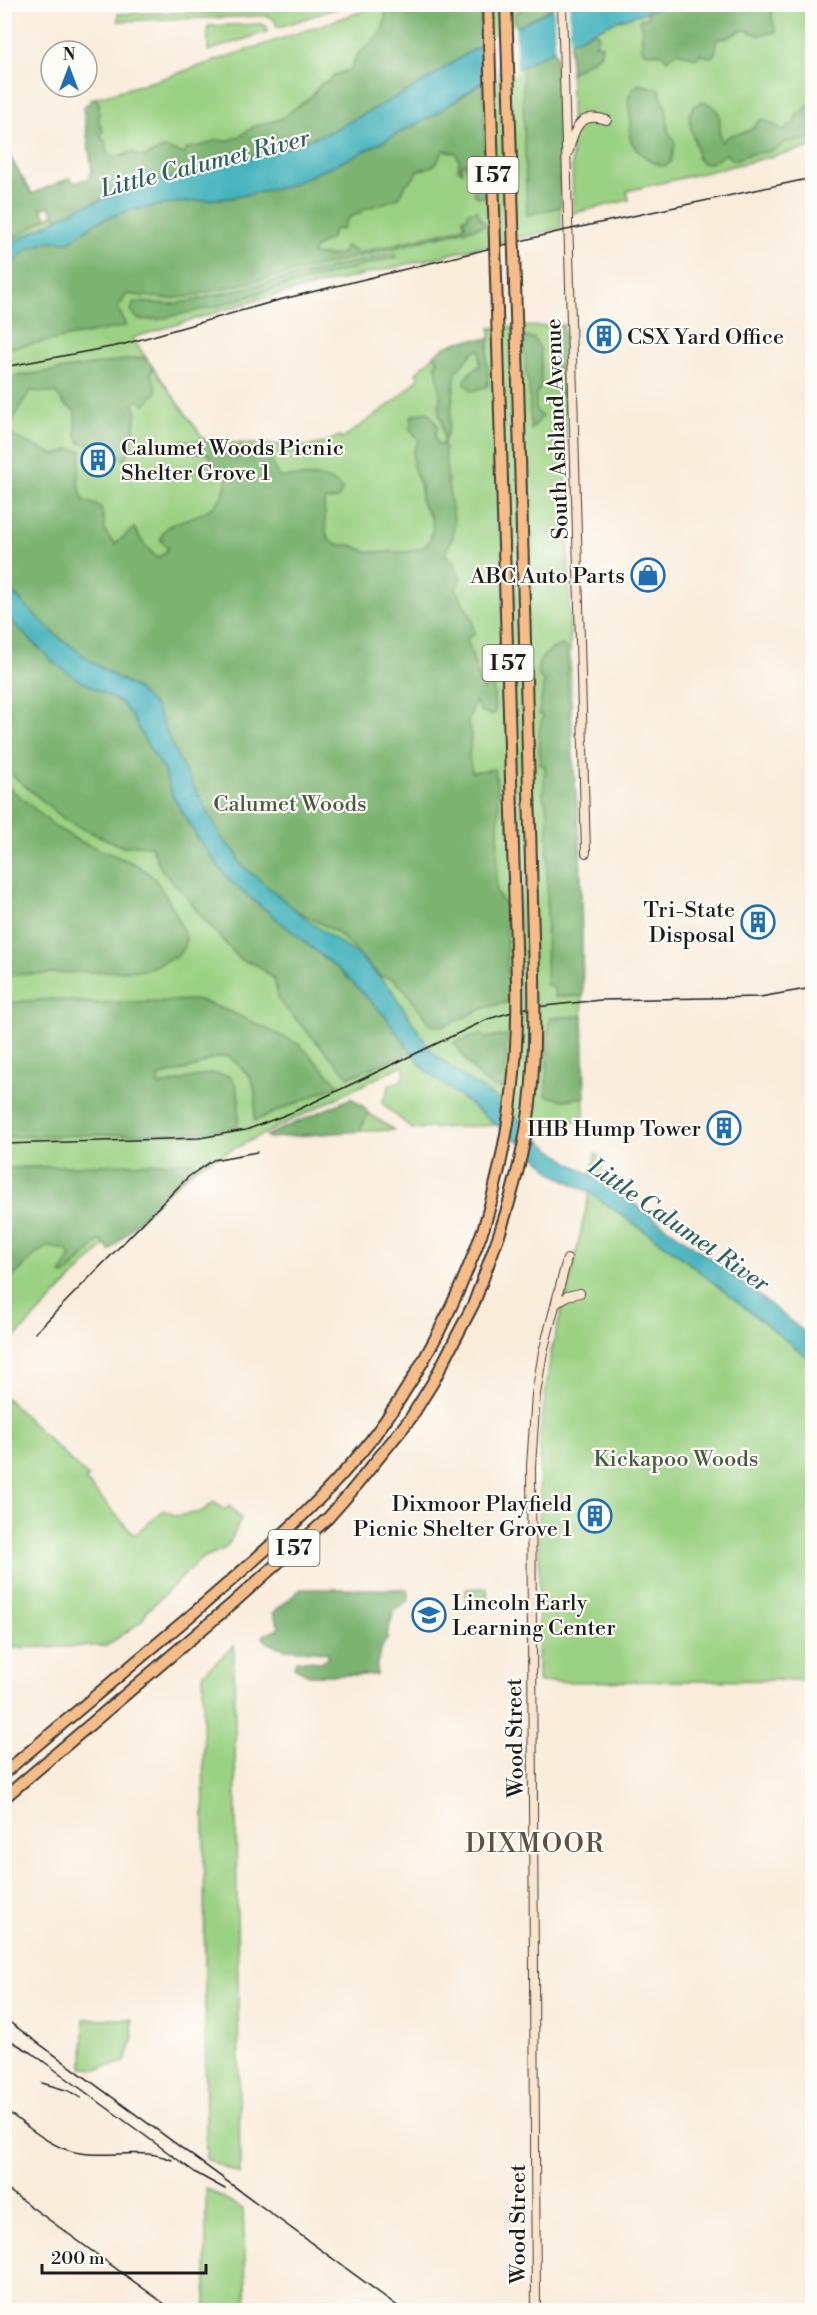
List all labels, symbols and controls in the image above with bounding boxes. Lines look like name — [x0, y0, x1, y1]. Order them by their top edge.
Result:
north arrow — [39, 39, 99, 99]
text: N — [63, 45, 76, 65]
water label: Little Calumet River — [97, 123, 314, 205]
road number: I 57 — [468, 157, 518, 193]
street label: South Ashland Avenue — [540, 318, 575, 540]
building icon: CSX Yard Office — [586, 318, 622, 354]
place label: CSX Yard Office — [627, 324, 784, 351]
place label: Calumet Woods Picnic Shelter Grove 1 — [121, 435, 344, 487]
building icon: Calumet Woods Picnic Shelter Grove 1 — [80, 442, 116, 478]
shop icon: ABC Auto Parts — [630, 557, 666, 593]
place label: ABC Auto Parts — [469, 563, 625, 590]
road number: I 57 — [482, 645, 534, 681]
park label: Calumet Woods — [213, 791, 367, 818]
place label: Tri-State Disposal — [643, 897, 735, 949]
building icon: Tri-State Disposal — [740, 904, 776, 940]
building icon: IHB Hump Tower — [706, 1110, 742, 1146]
place label: IHB Hump Tower — [527, 1116, 701, 1143]
water label: Little Calumet River — [581, 1152, 775, 1300]
park label: Kickapoo Woods — [593, 1446, 759, 1473]
place label: Dixmoor Playfield Picnic Shelter Grove 1 — [353, 1491, 573, 1543]
building icon: Dixmoor Playfield Picnic Shelter Grove 1 — [577, 1498, 613, 1534]
road number: I 57 — [268, 1530, 320, 1566]
place label: Lincoln Early Learning Center — [452, 1590, 616, 1642]
school or university icon: Lincoln Early Learning Center — [411, 1597, 447, 1633]
street label: Wood Street — [501, 1678, 530, 1799]
district label: DIXMOOR — [465, 1828, 605, 1860]
street label: Wood Street — [505, 2164, 532, 2285]
scale bar — [42, 2237, 206, 2275]
text: 200 m — [51, 2247, 105, 2270]

